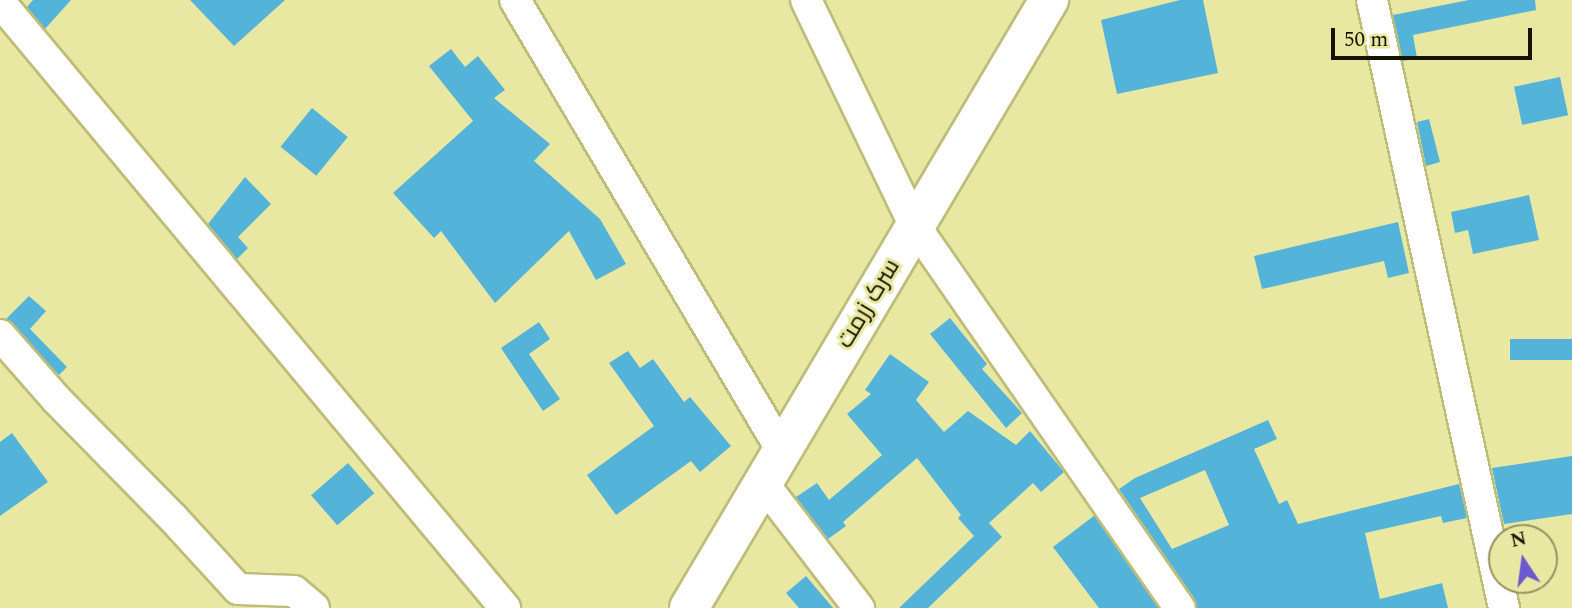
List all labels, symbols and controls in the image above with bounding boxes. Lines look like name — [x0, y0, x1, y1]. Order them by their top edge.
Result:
scale bar — [1334, 14, 1535, 58]
text: 50 m — [1344, 24, 1388, 56]
street label: سرک زرمت — [831, 254, 907, 354]
north arrow — [1488, 524, 1558, 594]
text: N — [1508, 524, 1529, 556]

